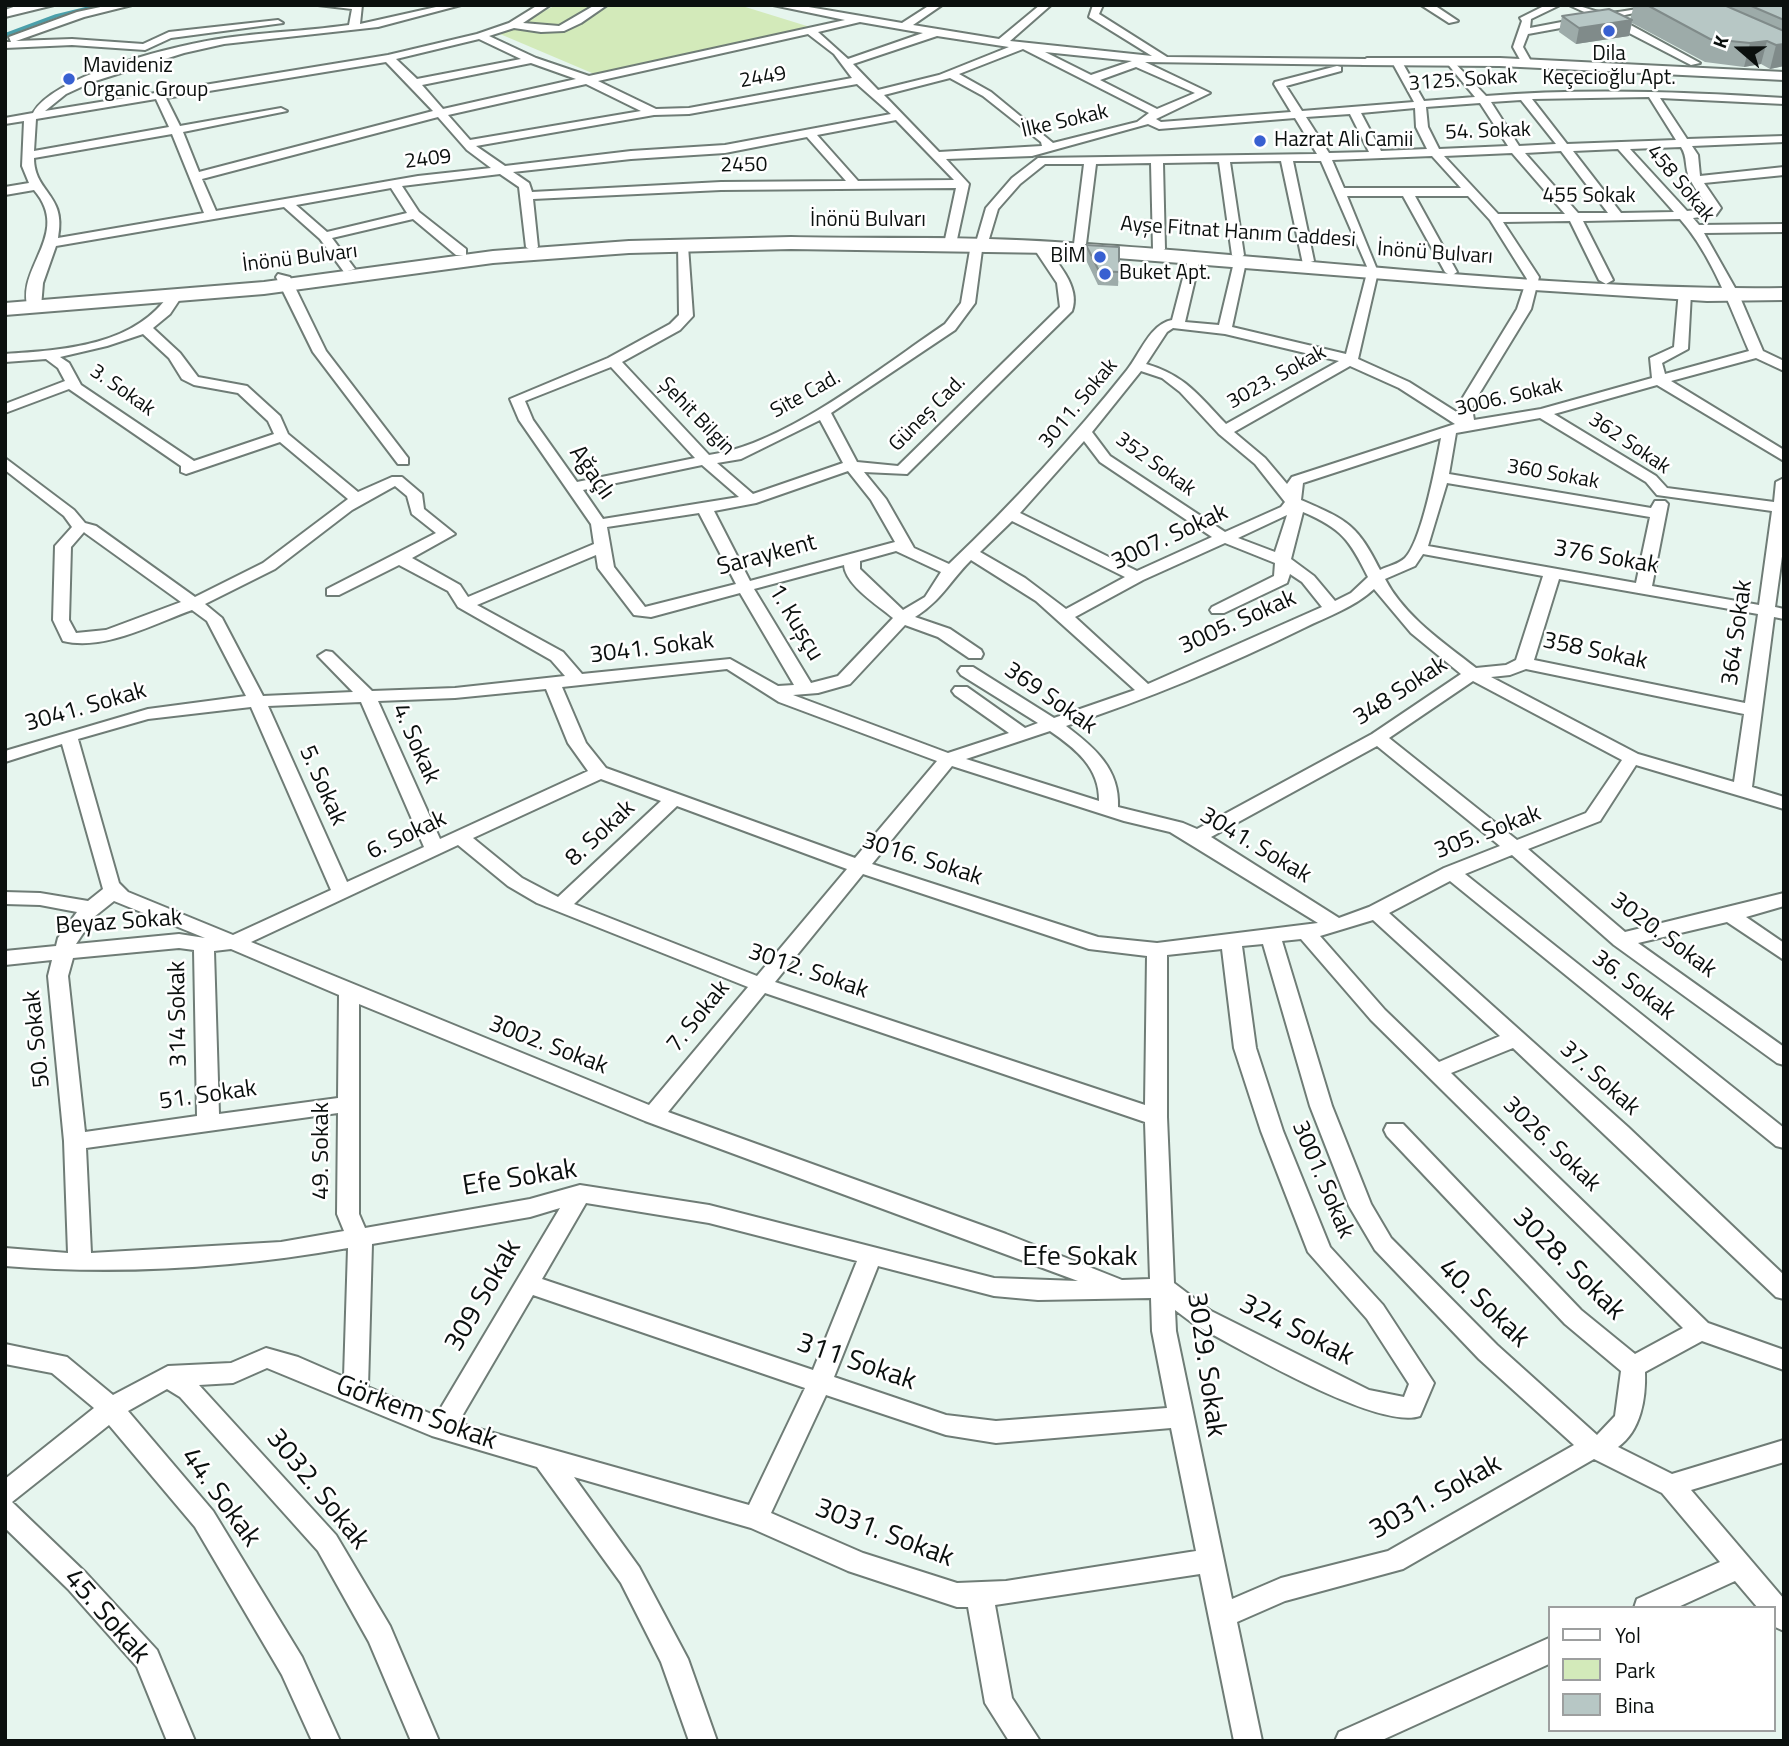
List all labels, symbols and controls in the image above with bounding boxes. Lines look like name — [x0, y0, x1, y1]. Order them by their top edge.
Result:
north arrow — [1705, 14, 1775, 84]
marker: Dila Keçecioğlu Apt. — [1601, 23, 1617, 39]
text: K — [1704, 31, 1735, 52]
place label: Dila Keçecioğlu Apt. — [1542, 42, 1676, 92]
place label: Mavideniz Organic Group — [83, 54, 208, 104]
street label: 2449 — [738, 62, 788, 94]
street label: 3125. Sokak — [1408, 65, 1518, 97]
marker: Mavideniz Organic Group — [61, 71, 77, 87]
street label: İlke Sokak — [1019, 100, 1111, 144]
street label: 54. Sokak — [1445, 118, 1531, 146]
place label: Hazrat Ali Camii — [1274, 128, 1413, 154]
marker: Hazrat Ali Camii — [1252, 133, 1268, 149]
street label: 458 Sokak — [1640, 140, 1720, 228]
street label: 2409 — [403, 145, 453, 175]
street label: 2450 — [720, 153, 768, 179]
street label: 455 Sokak — [1543, 184, 1635, 210]
street label: İnönü Bulvarı — [810, 208, 926, 234]
street label: Ayşe Fitnat Hanım Caddesi — [1120, 212, 1356, 254]
street label: İnönü Bulvarı — [1376, 237, 1494, 271]
street label: İnönü Bulvarı — [241, 239, 359, 279]
place label: BİM — [1050, 244, 1086, 270]
marker: BİM — [1092, 249, 1108, 265]
place label: Buket Apt. — [1119, 261, 1211, 287]
marker: Buket Apt. — [1097, 266, 1113, 282]
street label: 3023. Sokak — [1223, 340, 1331, 416]
street label: 3011. Sokak — [1034, 354, 1124, 454]
street label: 3. Sokak — [84, 359, 160, 423]
street label: Site Cad. — [767, 366, 845, 424]
street label: Güneş Cad. — [884, 370, 972, 458]
street label: Şehit Bilgin — [653, 373, 739, 461]
street label: 3006. Sokak — [1453, 373, 1565, 423]
street label: 362 Sokak — [1583, 408, 1675, 480]
street label: 352 Sokak — [1110, 427, 1200, 503]
street label: Ağaçlı — [562, 440, 620, 506]
street label: 360 Sokak — [1505, 455, 1601, 495]
street label: 3007. Sokak — [1107, 499, 1233, 577]
street label: Saraykent — [714, 529, 820, 583]
street label: 376 Sokak — [1551, 535, 1661, 581]
street label: 364 Sokak — [1716, 578, 1760, 688]
street label: 1. Kuşçu — [761, 579, 829, 667]
street label: 3005. Sokak — [1175, 584, 1301, 662]
street label: 3041. Sokak — [588, 627, 716, 671]
street label: 358 Sokak — [1540, 627, 1650, 677]
street label: 348 Sokak — [1349, 651, 1453, 733]
street label: 369 Sokak — [998, 657, 1102, 741]
street label: 3041. Sokak — [22, 677, 150, 739]
street label: 4. Sokak — [385, 700, 445, 788]
street label: 5. Sokak — [292, 742, 352, 830]
street label: 8. Sokak — [560, 795, 642, 873]
street label: 305. Sokak — [1431, 800, 1545, 866]
street label: 3041. Sokak — [1194, 802, 1316, 890]
street label: 6. Sokak — [363, 805, 451, 867]
street label: 3016. Sokak — [858, 827, 986, 893]
street label: 3020. Sokak — [1604, 887, 1722, 985]
street label: Beyaz Sokak — [55, 904, 183, 942]
street label: 3012. Sokak — [744, 938, 872, 1006]
street label: 36. Sokak — [1586, 944, 1680, 1028]
street label: 314 Sokak — [164, 961, 194, 1067]
street label: 7. Sokak — [661, 975, 737, 1059]
street label: 50. Sokak — [19, 989, 57, 1089]
street label: 3002. Sokak — [485, 1010, 611, 1082]
street label: 37. Sokak — [1553, 1036, 1645, 1122]
street label: 51. Sokak — [157, 1075, 259, 1117]
street label: 3026. Sokak — [1496, 1091, 1606, 1199]
street label: 49. Sokak — [308, 1102, 336, 1200]
street label: 3001. Sokak — [1284, 1117, 1360, 1243]
street label: Efe Sokak — [460, 1153, 580, 1205]
street label: 3028. Sokak — [1505, 1202, 1631, 1328]
street label: 309 Sokak — [438, 1234, 530, 1358]
street label: Efe Sokak — [1022, 1241, 1138, 1275]
street label: 40. Sokak — [1430, 1252, 1536, 1356]
street label: 324 Sokak — [1233, 1288, 1359, 1374]
street label: 3029. Sokak — [1178, 1291, 1232, 1439]
street label: 311 Sokak — [792, 1327, 920, 1399]
street label: Görkem Sokak — [331, 1369, 501, 1459]
street label: 3032. Sokak — [258, 1423, 376, 1557]
street label: 44. Sokak — [173, 1442, 267, 1554]
street label: 3031. Sokak — [1364, 1448, 1508, 1548]
street label: 3031. Sokak — [810, 1492, 958, 1576]
street label: 45. Sokak — [56, 1563, 156, 1671]
legend — [1548, 1606, 1775, 1732]
text: Yol — [1615, 1619, 1641, 1651]
text: Park — [1615, 1654, 1655, 1686]
text: Bina — [1615, 1689, 1654, 1721]

